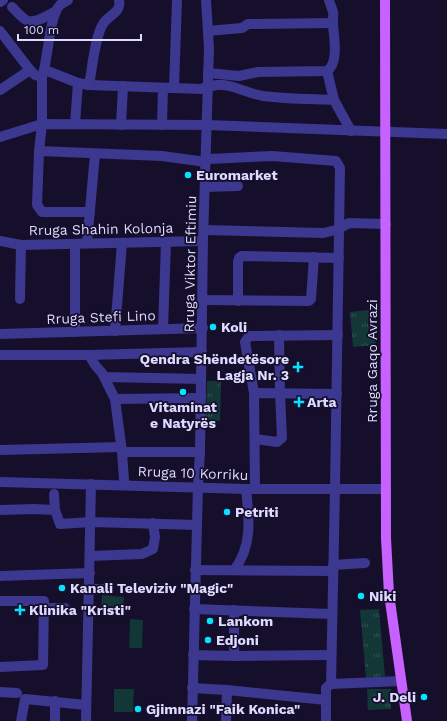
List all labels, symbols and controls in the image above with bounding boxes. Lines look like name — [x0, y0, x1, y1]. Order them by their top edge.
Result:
scale bar — [18, 16, 141, 42]
text: 100 m — [24, 23, 59, 37]
place label: Euromarket — [196, 167, 278, 183]
marker: Euromarket — [183, 170, 193, 180]
street label: Rruga Viktor Eftimiu — [181, 195, 199, 333]
street label: Rruga Shahin Kolonja — [28, 220, 174, 238]
street label: Rruga Gaqo Avrazi — [364, 299, 380, 423]
street label: Rruga Stefi Lino — [46, 307, 156, 327]
place label: Koli — [221, 319, 247, 335]
marker: Koli — [208, 322, 218, 332]
place label: Qendra Shëndetësore Lagja Nr. 3 — [140, 351, 289, 383]
marker: Qendra Shëndetësore Lagja Nr. 3 — [292, 361, 304, 373]
marker: Vitaminat e Natyrës — [178, 387, 188, 397]
place label: Arta — [307, 394, 338, 410]
marker: Arta — [294, 397, 304, 407]
place label: Vitaminat e Natyrës — [149, 399, 217, 431]
street label: Rruga 10 Korriku — [137, 463, 249, 483]
place label: Petriti — [235, 504, 279, 520]
marker: Petriti — [222, 507, 232, 517]
place label: Kanali Televiziv "Magic" — [70, 580, 233, 596]
marker: Kanali Televiziv "Magic" — [57, 583, 67, 593]
place label: Niki — [369, 588, 396, 604]
marker: Niki — [356, 591, 366, 601]
place label: Klinika "Kristi" — [29, 602, 131, 618]
marker: Klinika "Kristi" — [14, 604, 26, 616]
place label: Lankom — [218, 613, 273, 629]
marker: Lankom — [205, 616, 215, 626]
place label: Edjoni — [216, 632, 259, 648]
marker: Edjoni — [203, 635, 213, 645]
place label: J. Deli — [373, 689, 416, 705]
marker: J. Deli — [419, 692, 429, 702]
place label: Gjimnazi "Faik Konica" — [146, 701, 300, 717]
marker: Gjimnazi "Faik Konica" — [133, 704, 143, 714]

